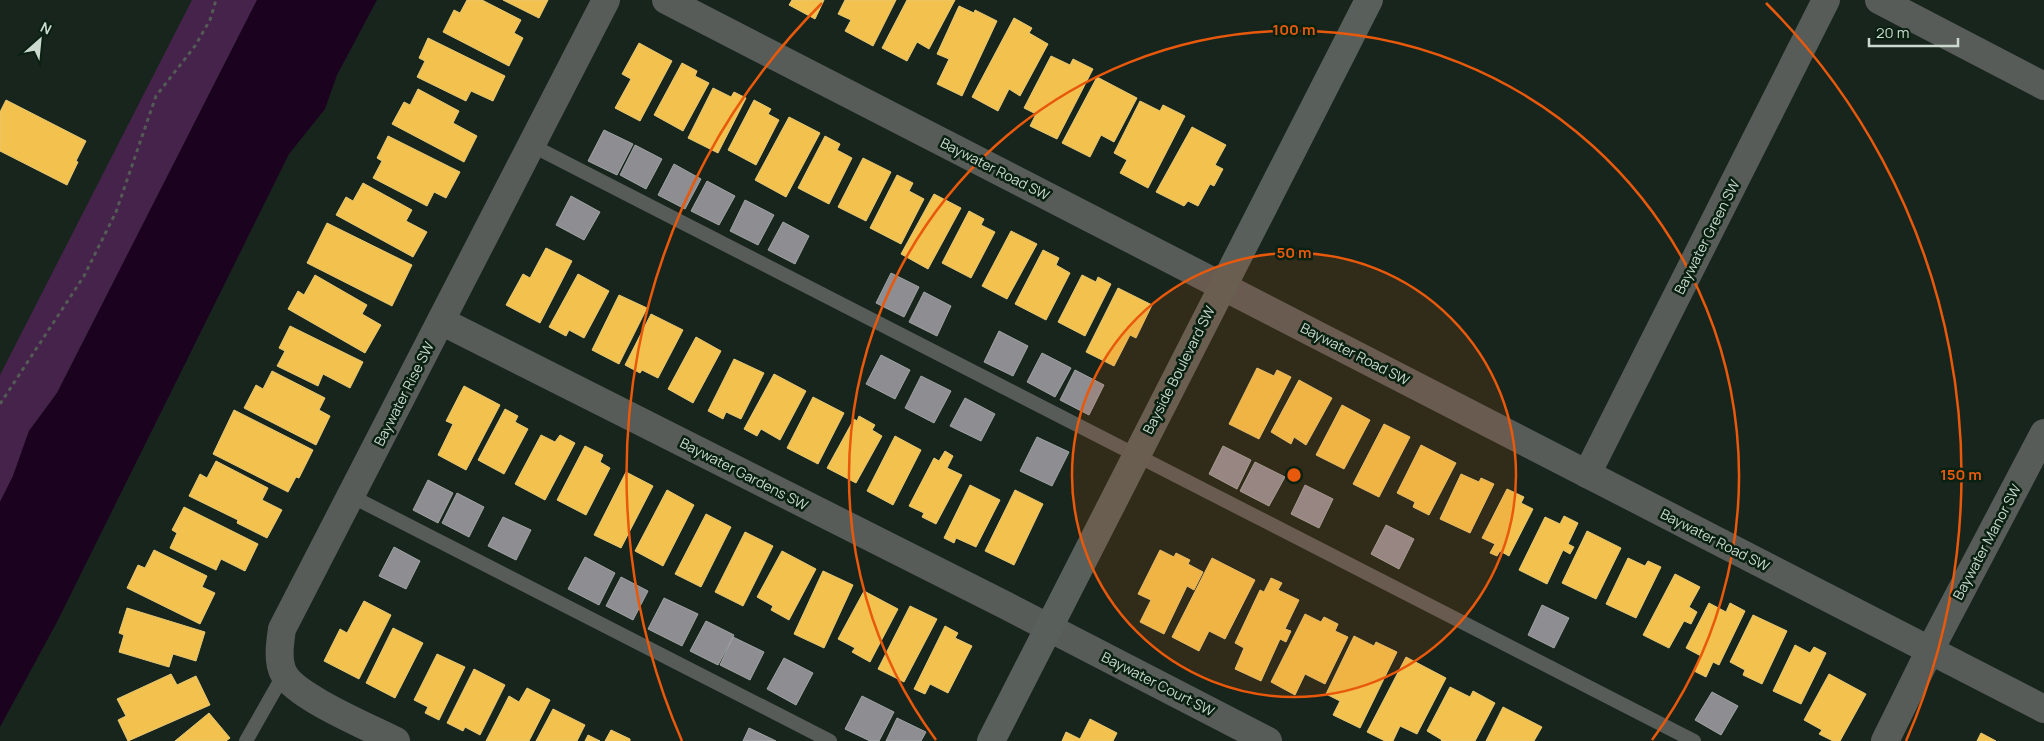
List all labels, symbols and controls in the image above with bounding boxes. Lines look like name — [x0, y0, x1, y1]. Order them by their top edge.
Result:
north arrow — [15, 15, 65, 65]
scale bar — [1869, 15, 1958, 47]
text: N — [37, 17, 55, 39]
text: 100 m — [1273, 19, 1315, 40]
text: 20 m — [1876, 22, 1909, 43]
street label: Baywater Road SW — [937, 133, 1053, 204]
street label: Baywater Green SW — [1669, 176, 1744, 297]
text: 50 m — [1276, 242, 1312, 263]
street label: Bayside Boulevard SW — [1138, 302, 1219, 437]
street label: Baywater Road SW — [1297, 318, 1413, 389]
street label: Baywater Rise SW — [369, 338, 438, 449]
street label: Baywater Gardens SW — [677, 433, 812, 514]
text: 150 m — [1940, 464, 1982, 485]
centre of rings — [1285, 466, 1303, 484]
street label: Baywater Manor SW — [1948, 481, 2025, 603]
street label: Baywater Road SW — [1657, 504, 1773, 575]
street label: Baywater Court SW — [1099, 647, 1218, 720]

